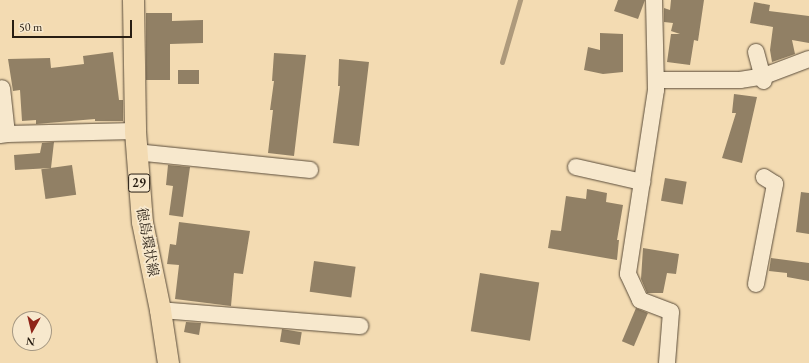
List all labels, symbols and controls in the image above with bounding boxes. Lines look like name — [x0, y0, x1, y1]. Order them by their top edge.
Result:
scale bar — [14, 12, 134, 38]
text: 50 m — [19, 19, 42, 35]
road number: 29 — [128, 172, 150, 194]
street label: 徳島環状線 — [134, 206, 162, 278]
north arrow — [12, 311, 52, 351]
text: N — [25, 334, 36, 349]

